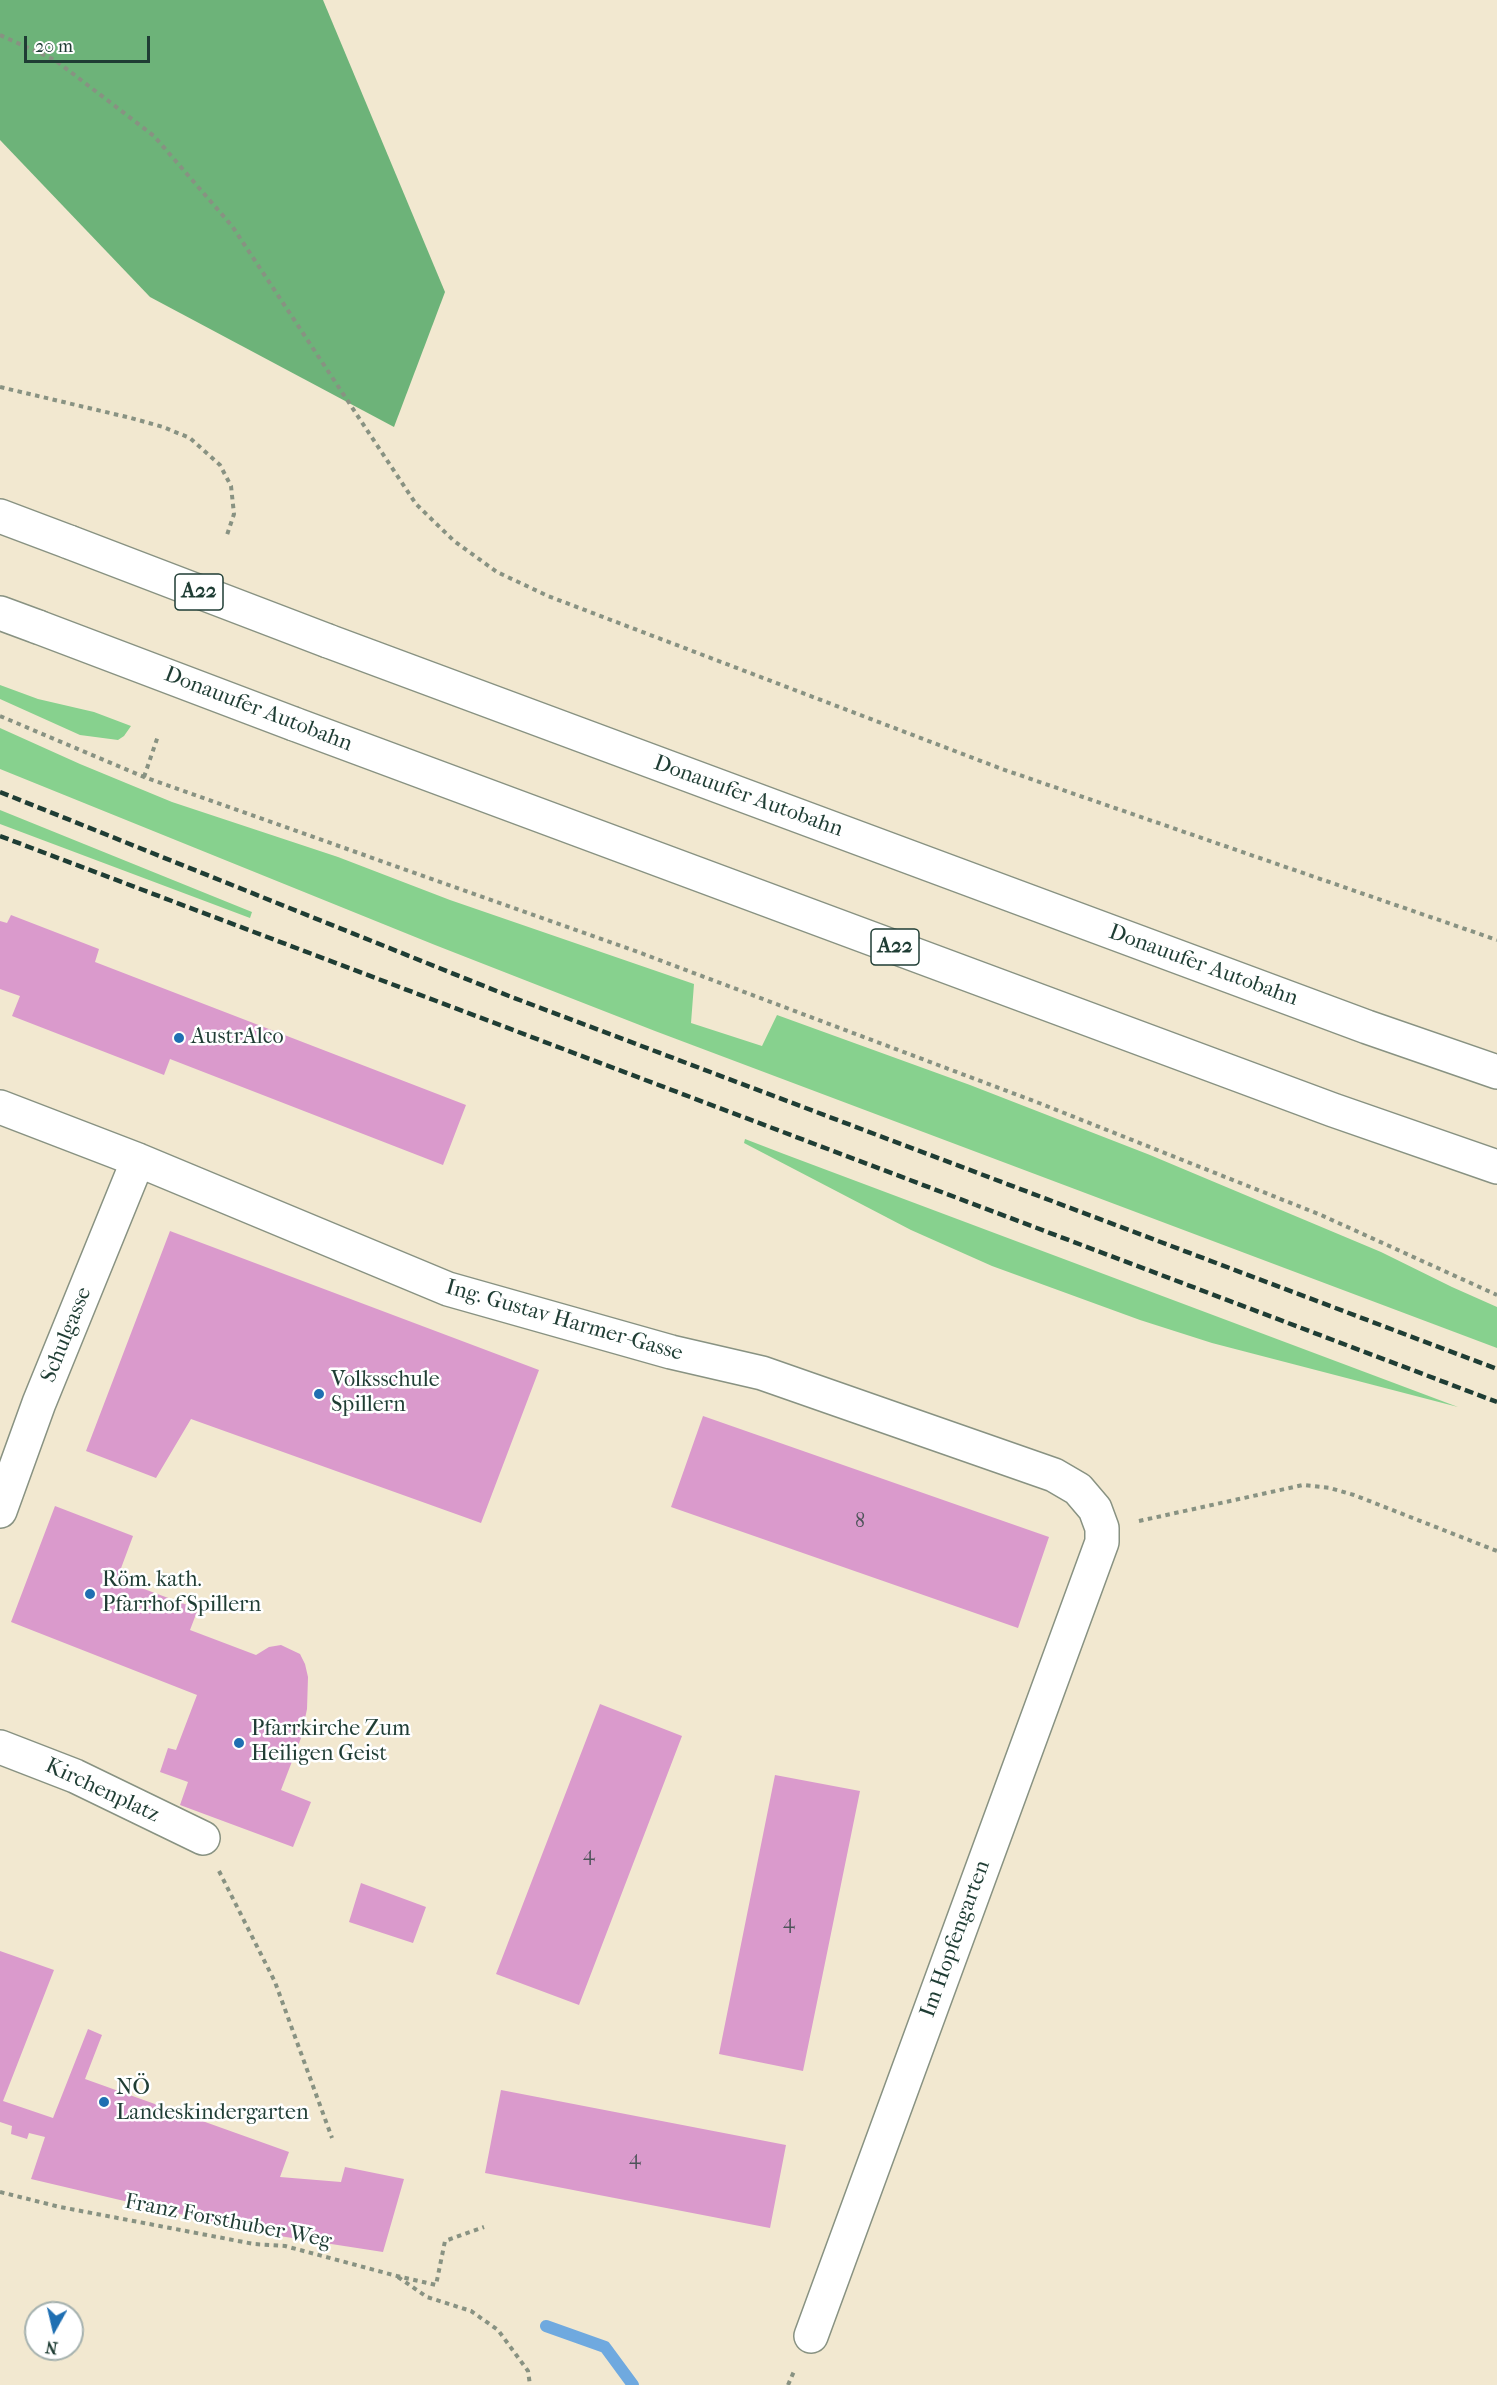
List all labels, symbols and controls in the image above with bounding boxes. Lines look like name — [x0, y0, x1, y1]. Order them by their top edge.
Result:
scale bar — [27, 24, 153, 62]
text: 20 m — [35, 36, 73, 57]
road number: A22 — [175, 574, 223, 610]
street label: Donauufer Autobahn — [160, 662, 356, 758]
street label: Donauufer Autobahn — [650, 750, 846, 844]
street label: Donauufer Autobahn — [1105, 919, 1301, 1013]
road number: A22 — [871, 929, 919, 965]
place label: AustrAlco — [191, 1025, 284, 1051]
marker: AustrAlco — [172, 1031, 186, 1045]
street label: Ing. Gustav Harmer-Gasse — [442, 1274, 686, 1368]
street label: Schulgasse — [36, 1283, 98, 1387]
place label: Volksschule Spillern — [331, 1368, 440, 1420]
marker: Volksschule Spillern — [312, 1387, 326, 1401]
house number: 8 — [855, 1510, 865, 1534]
place label: Röm. kath. Pfarrhof Spillern — [102, 1568, 261, 1620]
marker: Röm. kath. Pfarrhof Spillern — [83, 1587, 97, 1601]
place label: Pfarrkirche Zum Heiligen Geist — [251, 1717, 410, 1768]
marker: Pfarrkirche Zum Heiligen Geist — [232, 1736, 246, 1750]
street label: Kirchenplatz — [41, 1753, 163, 1829]
house number: 4 — [583, 1843, 595, 1867]
street label: Im Hopfengarten — [915, 1857, 997, 2021]
house number: 4 — [783, 1911, 795, 1935]
place label: NÖ Landeskindergarten — [116, 2076, 309, 2128]
marker: NÖ Landeskindergarten — [97, 2095, 111, 2109]
house number: 4 — [629, 2147, 641, 2171]
street label: Franz Forsthuber Weg — [122, 2189, 334, 2255]
north arrow — [24, 2301, 84, 2361]
text: N — [44, 2337, 59, 2358]

